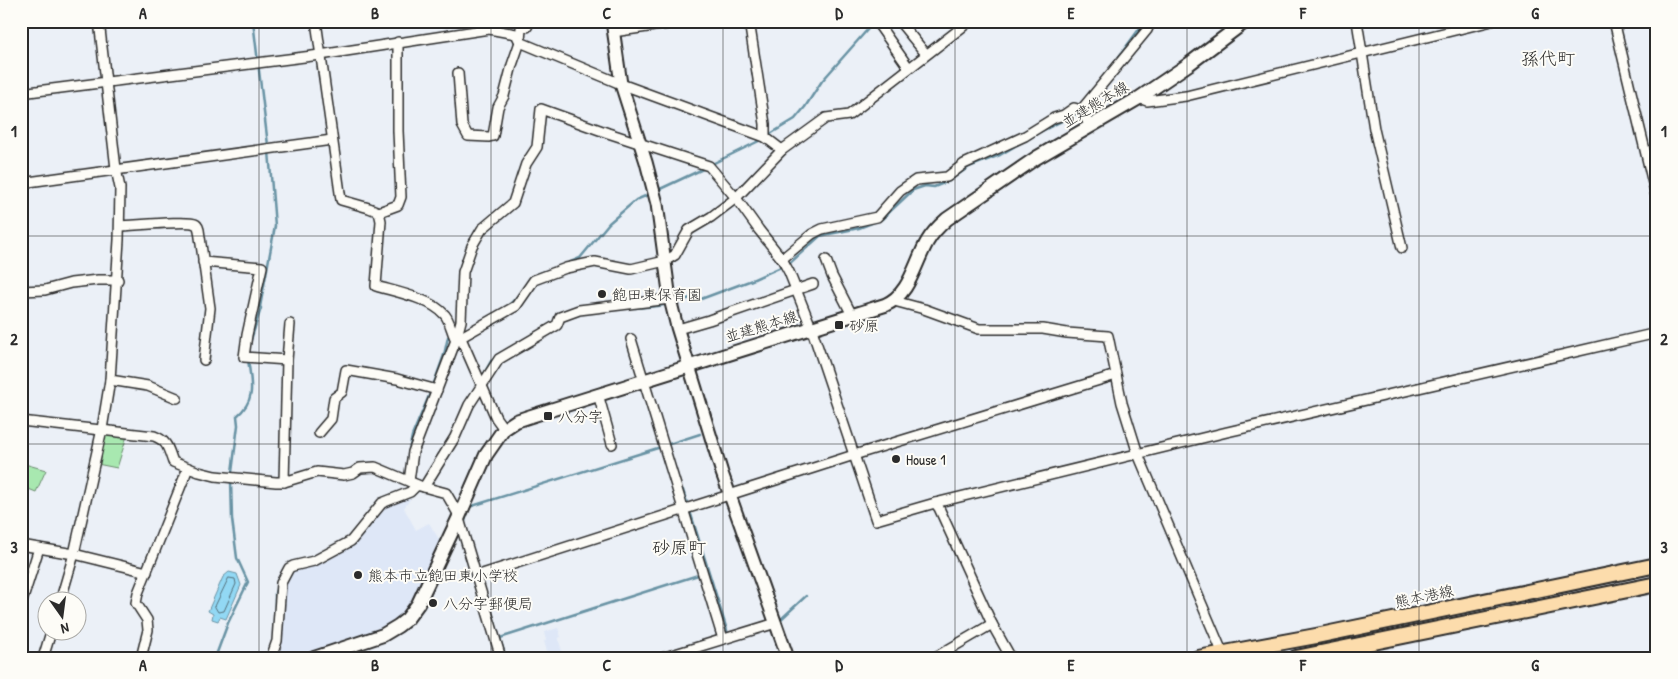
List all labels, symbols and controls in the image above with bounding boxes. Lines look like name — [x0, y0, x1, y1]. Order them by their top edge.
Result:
text: A — [139, 2, 147, 24]
text: B — [371, 2, 379, 24]
text: C — [603, 2, 612, 24]
text: D — [835, 2, 843, 24]
text: E — [1067, 2, 1075, 24]
text: F — [1299, 2, 1307, 24]
text: G — [1531, 2, 1539, 24]
district label: 孫代町 — [1521, 46, 1575, 71]
street label: 並建熊本線 — [1057, 76, 1133, 132]
text: 1 — [11, 120, 17, 142]
text: 1 — [1661, 120, 1667, 142]
place label: 飽田東保育園 — [612, 284, 702, 305]
marker: 飽田東保育園 — [596, 288, 608, 300]
street label: 並建熊本線 — [722, 305, 800, 347]
place label: 砂原 — [849, 315, 879, 336]
marker: 砂原 — [833, 319, 845, 331]
text: 2 — [10, 328, 18, 350]
text: 2 — [1660, 328, 1668, 350]
place label: 八分字 — [558, 406, 603, 427]
marker: 八分字 — [542, 410, 554, 422]
place label: House 1 — [906, 449, 946, 470]
marker: House 1 — [890, 453, 902, 465]
district label: 砂原町 — [652, 535, 706, 560]
text: 3 — [10, 536, 18, 558]
text: 3 — [1660, 536, 1668, 558]
place label: 熊本市立飽田東小学校 — [368, 565, 518, 586]
marker: 熊本市立飽田東小学校 — [352, 569, 364, 581]
street label: 熊本港線 — [1392, 579, 1456, 613]
north arrow — [38, 592, 88, 642]
place label: 八分字郵便局 — [443, 593, 533, 614]
marker: 八分字郵便局 — [427, 597, 439, 609]
text: N — [59, 619, 71, 639]
text: A — [139, 654, 147, 676]
text: B — [371, 654, 379, 676]
text: C — [603, 654, 612, 676]
text: D — [835, 654, 843, 676]
text: E — [1067, 654, 1075, 676]
text: F — [1299, 654, 1307, 676]
text: G — [1531, 654, 1539, 676]

